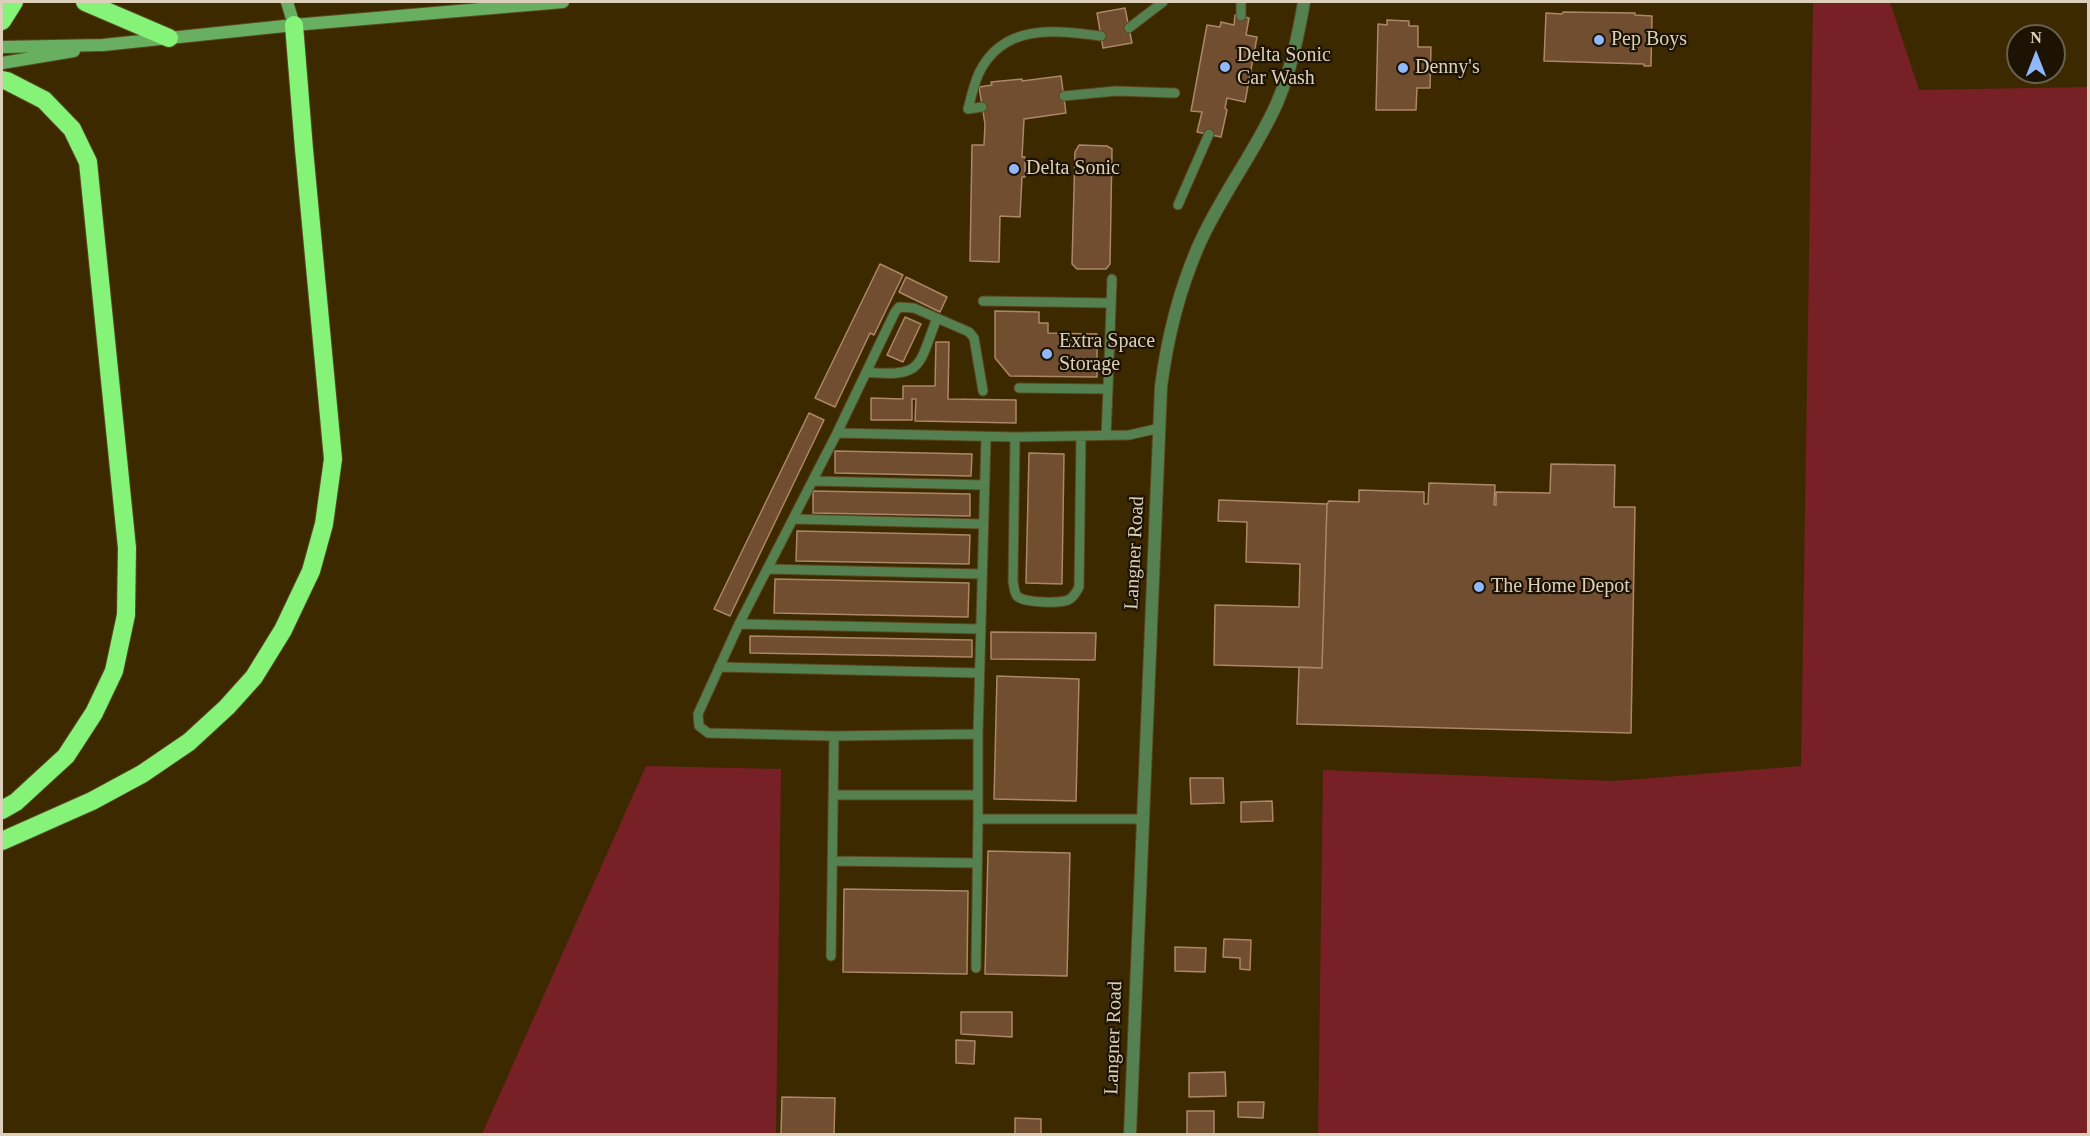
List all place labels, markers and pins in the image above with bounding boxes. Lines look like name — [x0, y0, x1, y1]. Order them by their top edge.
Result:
place label: Pep Boys — [1611, 28, 1687, 52]
marker: Pep Boys — [1592, 33, 1606, 47]
place label: Delta Sonic Car Wash — [1237, 44, 1331, 91]
place label: Denny's — [1415, 56, 1480, 80]
marker: Delta Sonic Car Wash — [1218, 60, 1232, 74]
marker: Denny's — [1396, 61, 1410, 75]
place label: Delta Sonic — [1026, 157, 1120, 181]
marker: Delta Sonic — [1007, 162, 1021, 176]
place label: Extra Space Storage — [1059, 330, 1155, 377]
marker: Extra Space Storage — [1040, 347, 1054, 361]
place label: The Home Depot — [1491, 575, 1630, 599]
marker: The Home Depot — [1472, 580, 1486, 594]

